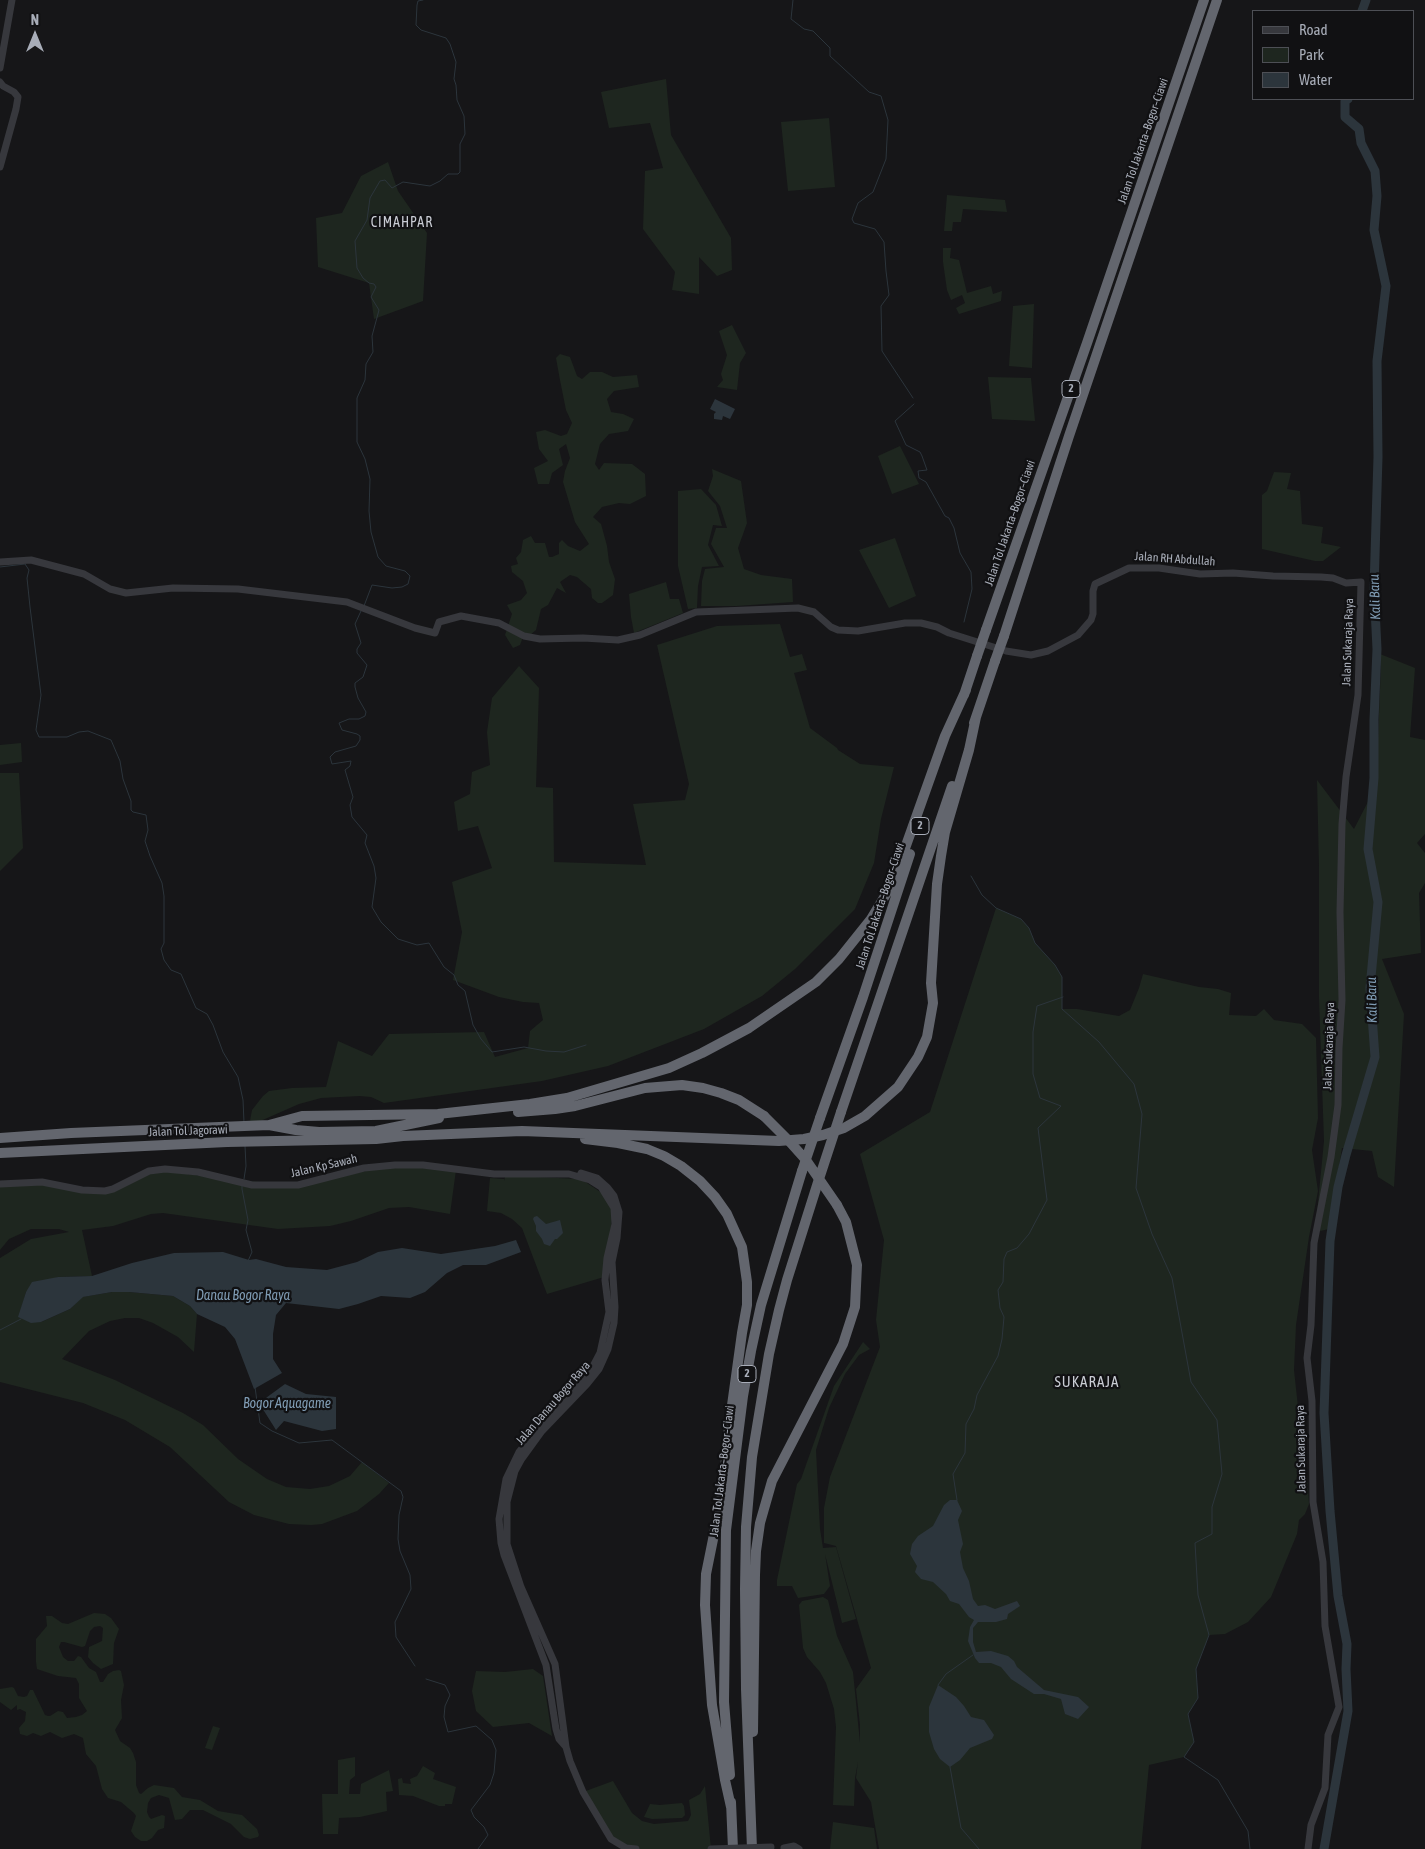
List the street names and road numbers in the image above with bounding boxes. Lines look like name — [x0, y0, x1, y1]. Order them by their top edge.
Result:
street label: Jalan Tol Jakarta–Bogor–Ciawi — [1115, 76, 1171, 206]
road number: 2 — [1062, 380, 1080, 398]
street label: Jalan Tol Jakarta–Bogor–Ciawi — [982, 458, 1038, 588]
street label: Jalan RH Abdullah — [1134, 549, 1216, 569]
street label: Jalan Sukaraja Raya — [1339, 598, 1357, 686]
road number: 2 — [911, 818, 929, 834]
street label: Jalan Tol Jakarta–Bogor–Ciawi — [853, 841, 907, 971]
street label: Jalan Sukaraja Raya — [1320, 1002, 1338, 1090]
street label: Jalan Tol Jagorawi — [148, 1122, 228, 1140]
street label: Jalan Kp Sawah — [289, 1151, 359, 1181]
street label: Jalan Danau Bogor Raya — [513, 1358, 593, 1448]
road number: 2 — [738, 1366, 756, 1382]
street label: Jalan Tol Jakarta–Bogor–Ciawi — [707, 1405, 737, 1537]
street label: Jalan Sukaraja Raya — [1293, 1405, 1309, 1493]

